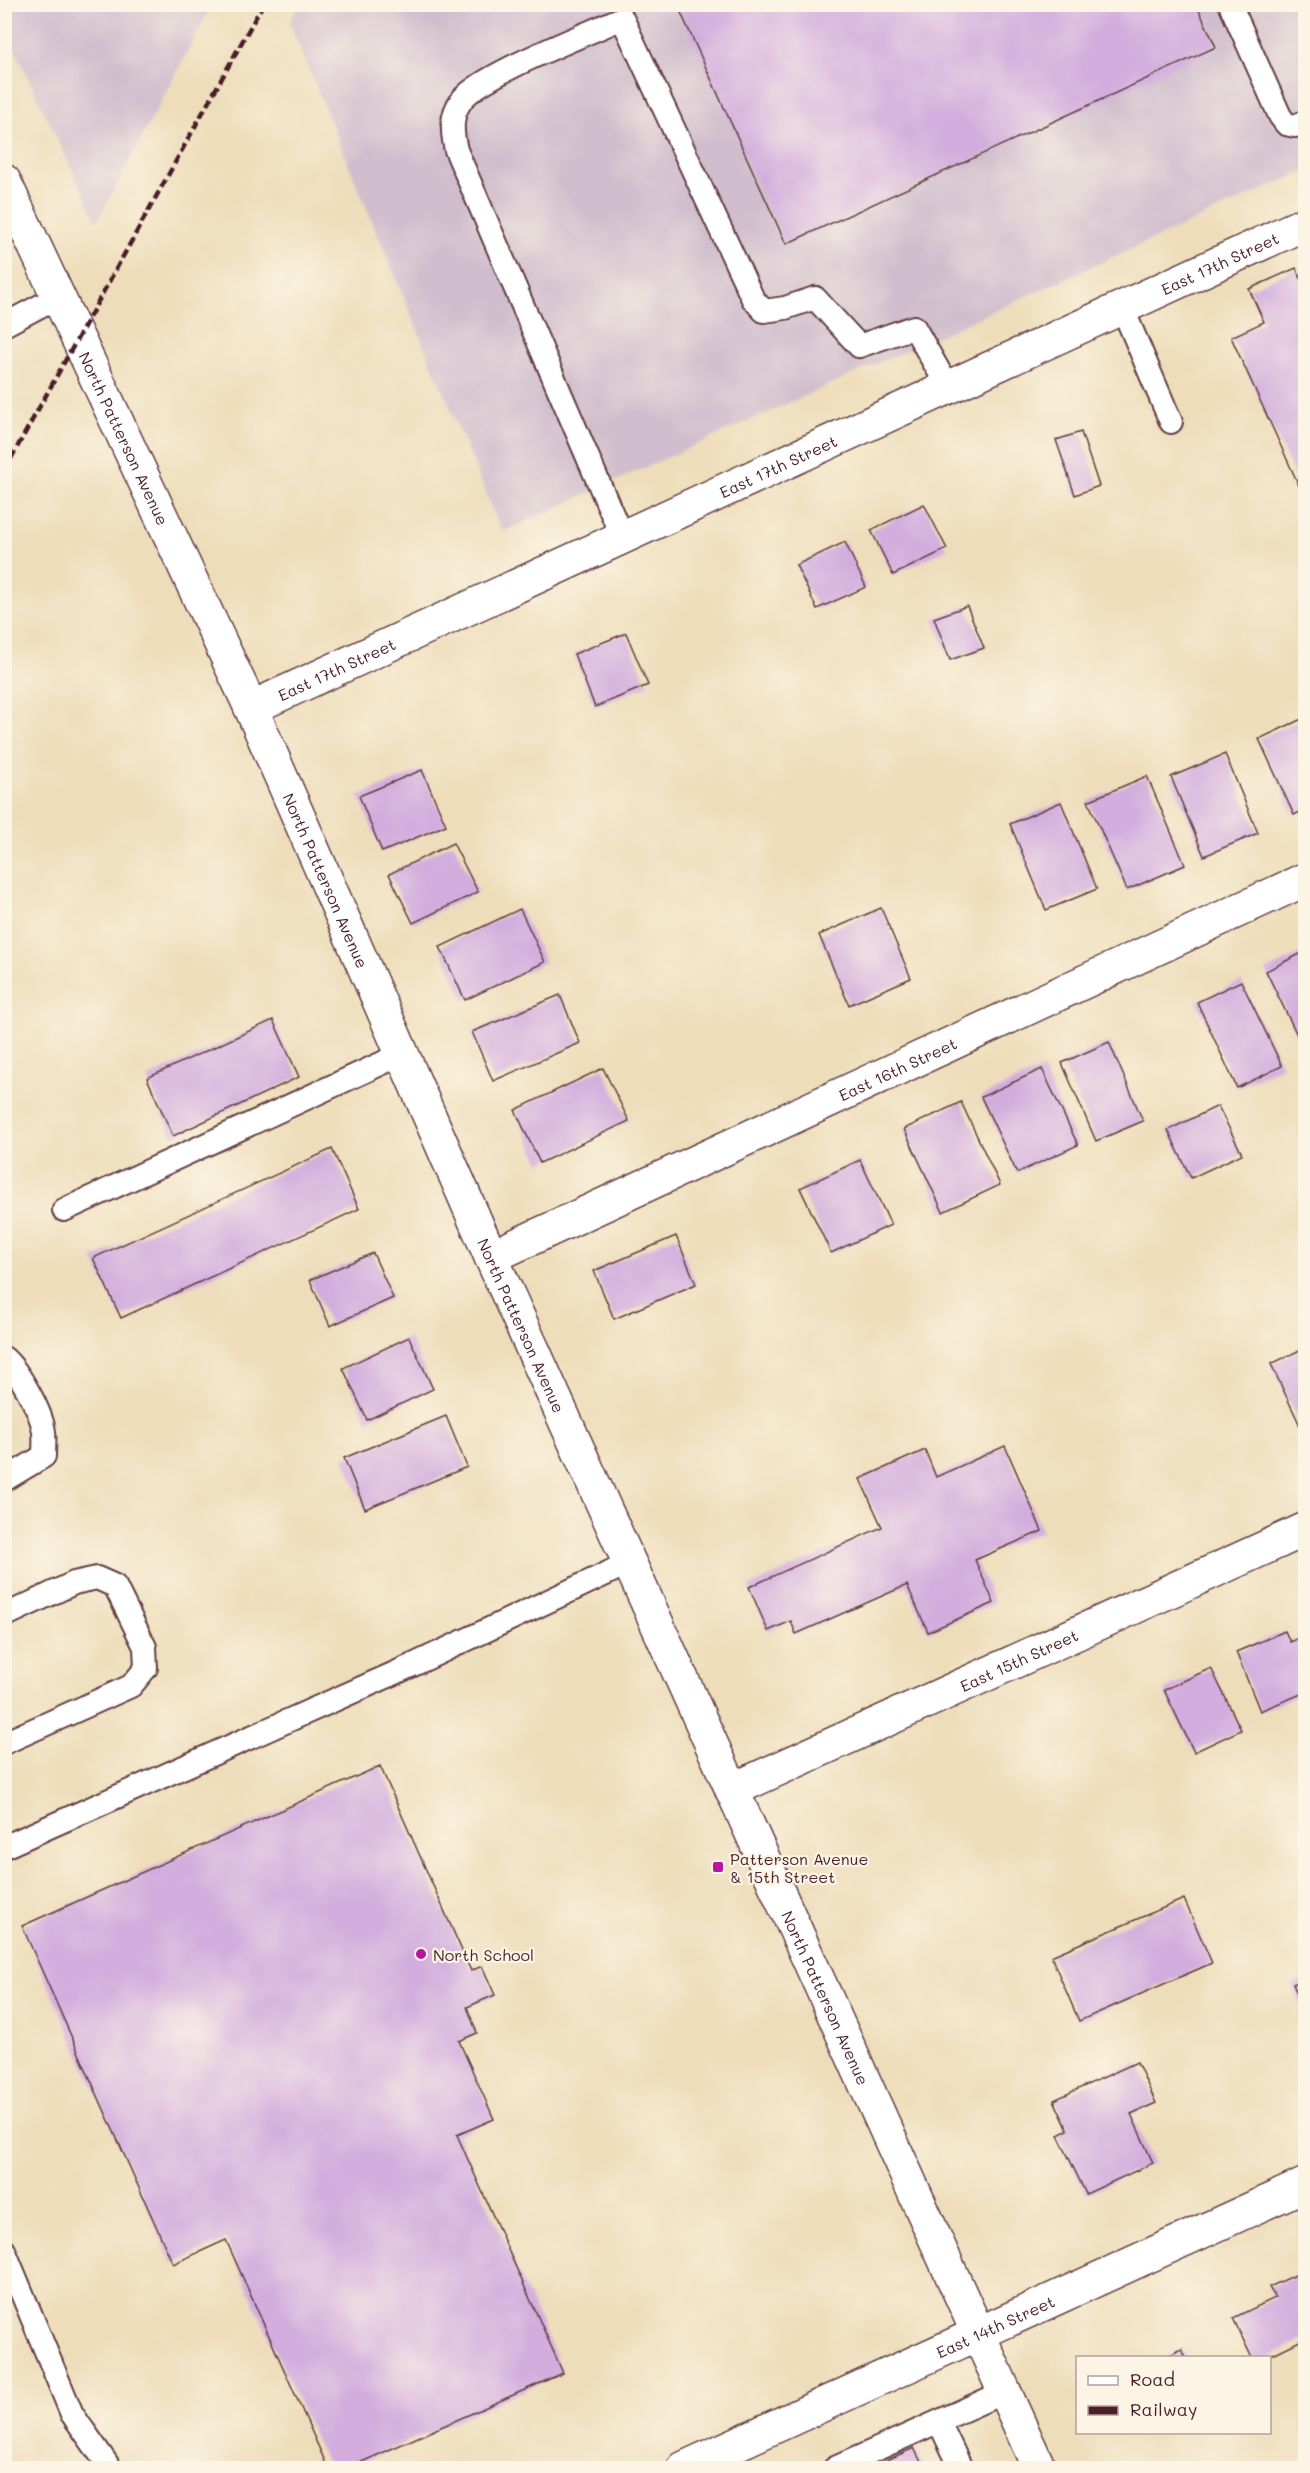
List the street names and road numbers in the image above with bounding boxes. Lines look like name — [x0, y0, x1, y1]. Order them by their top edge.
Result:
street label: East 17th Street — [1157, 227, 1282, 299]
street label: North Patterson Avenue — [75, 348, 174, 528]
street label: East 17th Street — [716, 430, 840, 502]
street label: East 17th Street — [274, 633, 399, 705]
street label: North Patterson Avenue — [279, 789, 374, 971]
street label: East 16th Street — [835, 1032, 960, 1105]
street label: North Patterson Avenue — [473, 1235, 570, 1416]
street label: East 15th Street — [956, 1624, 1081, 1696]
street label: North Patterson Avenue — [778, 1907, 875, 2088]
street label: East 14th Street — [933, 2290, 1058, 2362]

